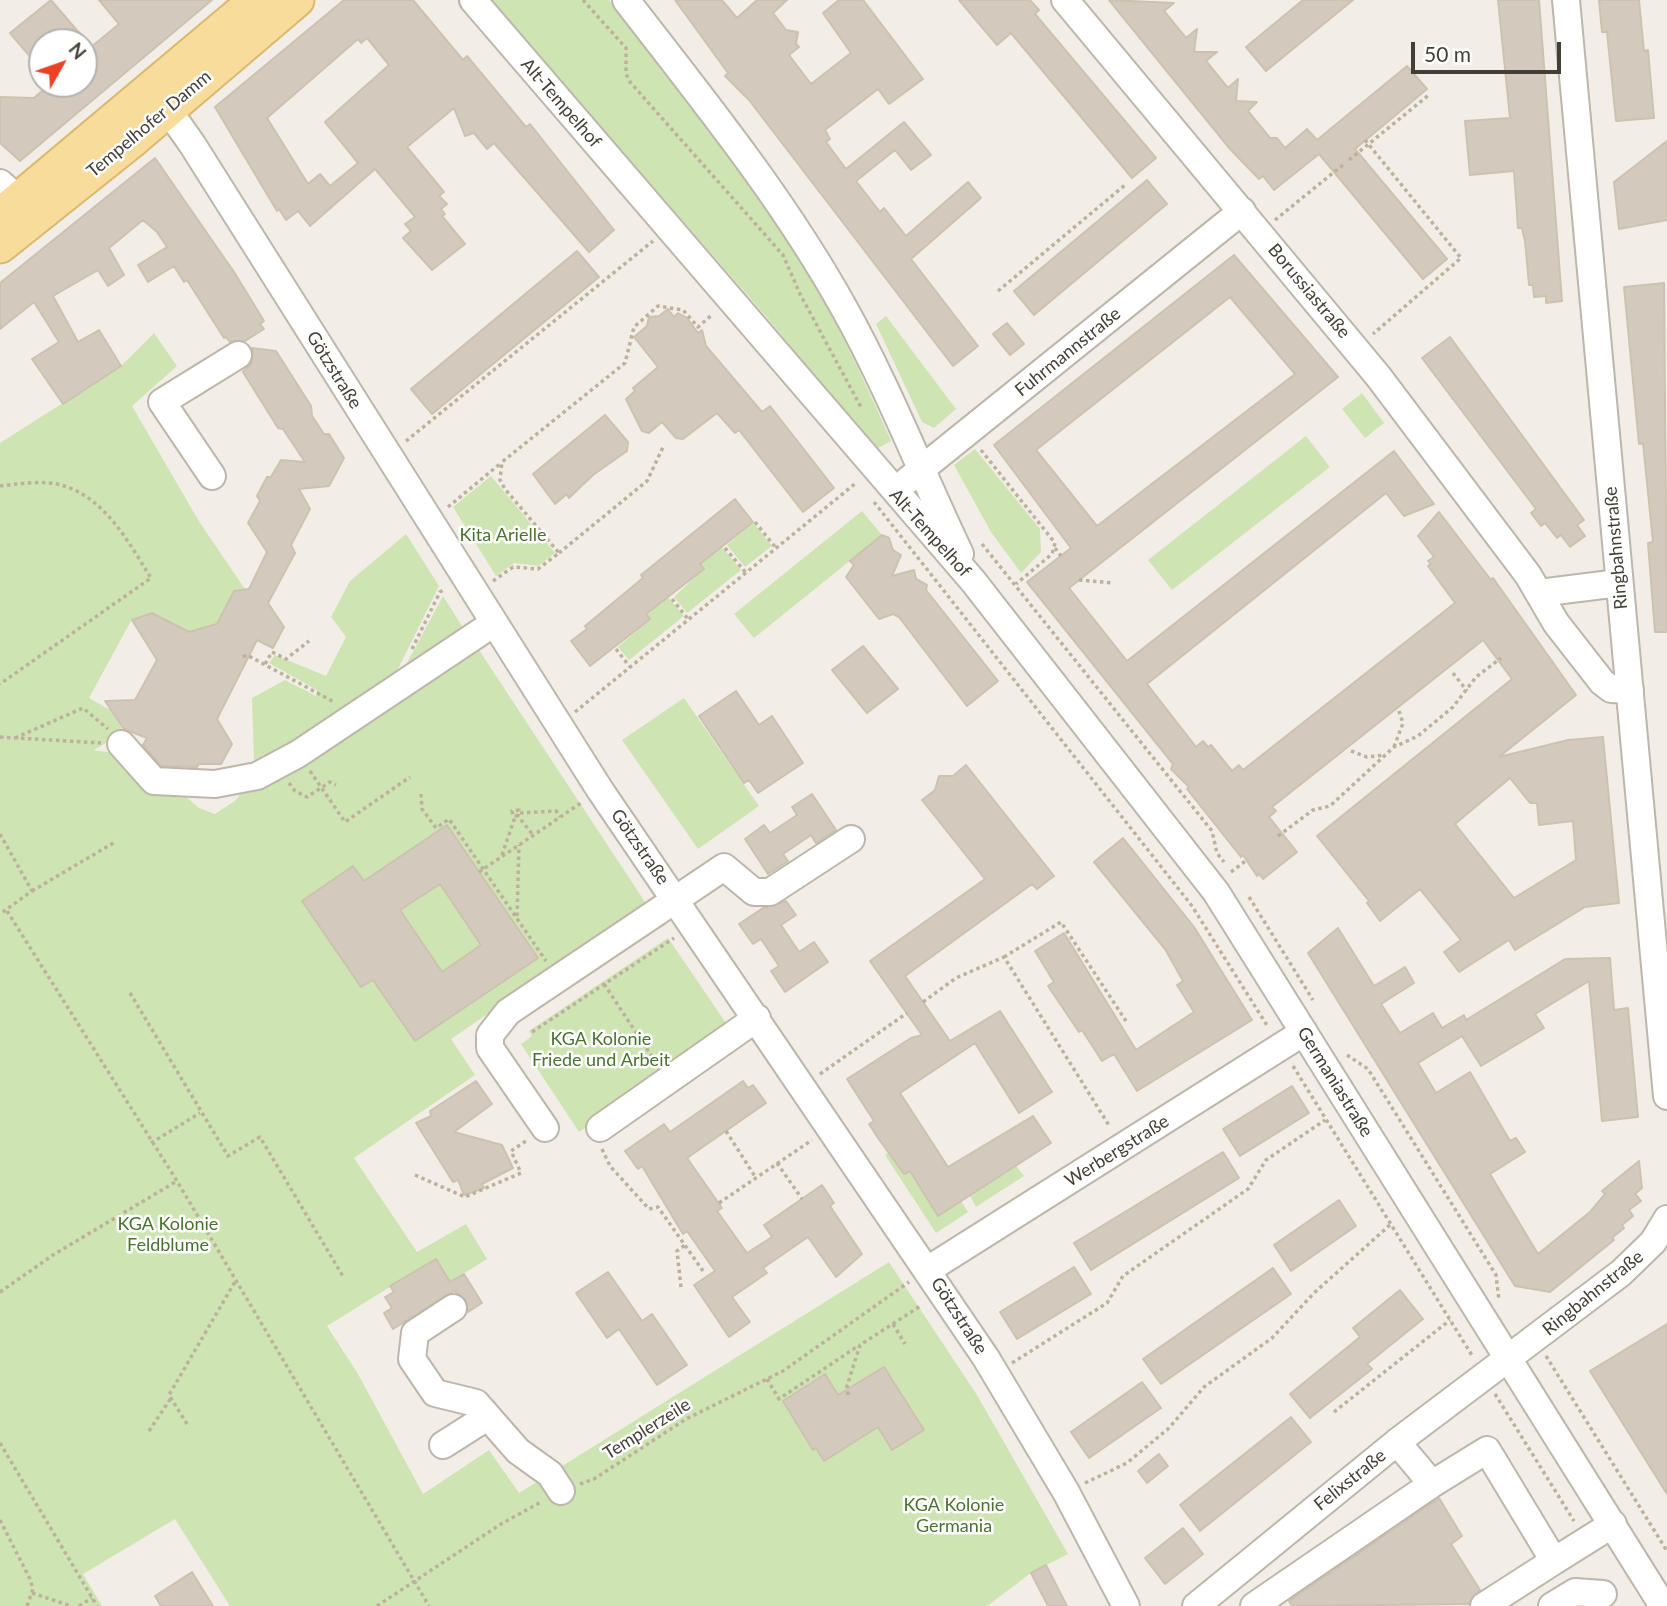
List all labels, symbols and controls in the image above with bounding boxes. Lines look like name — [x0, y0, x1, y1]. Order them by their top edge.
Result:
north arrow — [28, 28, 98, 98]
scale bar — [1415, 28, 1566, 72]
text: N — [64, 37, 91, 63]
text: 50 m — [1424, 41, 1471, 66]
street label: Alt-Tempelhof — [516, 54, 606, 152]
street label: Tempelhofer Damm — [83, 66, 215, 182]
street label: Borussiastraße — [1263, 239, 1355, 343]
street label: Fuhrmannstraße — [1011, 303, 1125, 401]
street label: Götzstraße — [302, 327, 366, 413]
street label: Alt-Tempelhof — [885, 484, 975, 582]
street label: Ringbahnstraße — [1600, 486, 1632, 610]
park label: Kita Arielle — [460, 524, 546, 546]
street label: Götzstraße — [606, 805, 674, 889]
street label: Germaniastraße — [1293, 1023, 1377, 1141]
park label: KGA Kolonie Friede und Arbeit — [532, 1028, 670, 1070]
street label: Werbergstraße — [1061, 1110, 1173, 1192]
park label: KGA Kolonie Feldblume — [118, 1213, 218, 1256]
street label: Ringbahnstraße — [1538, 1246, 1648, 1340]
street label: Götzstraße — [926, 1274, 992, 1358]
street label: Templerzeile — [599, 1394, 695, 1464]
street label: Felixstraße — [1310, 1445, 1390, 1515]
park label: KGA Kolonie Germania — [904, 1494, 1004, 1536]

